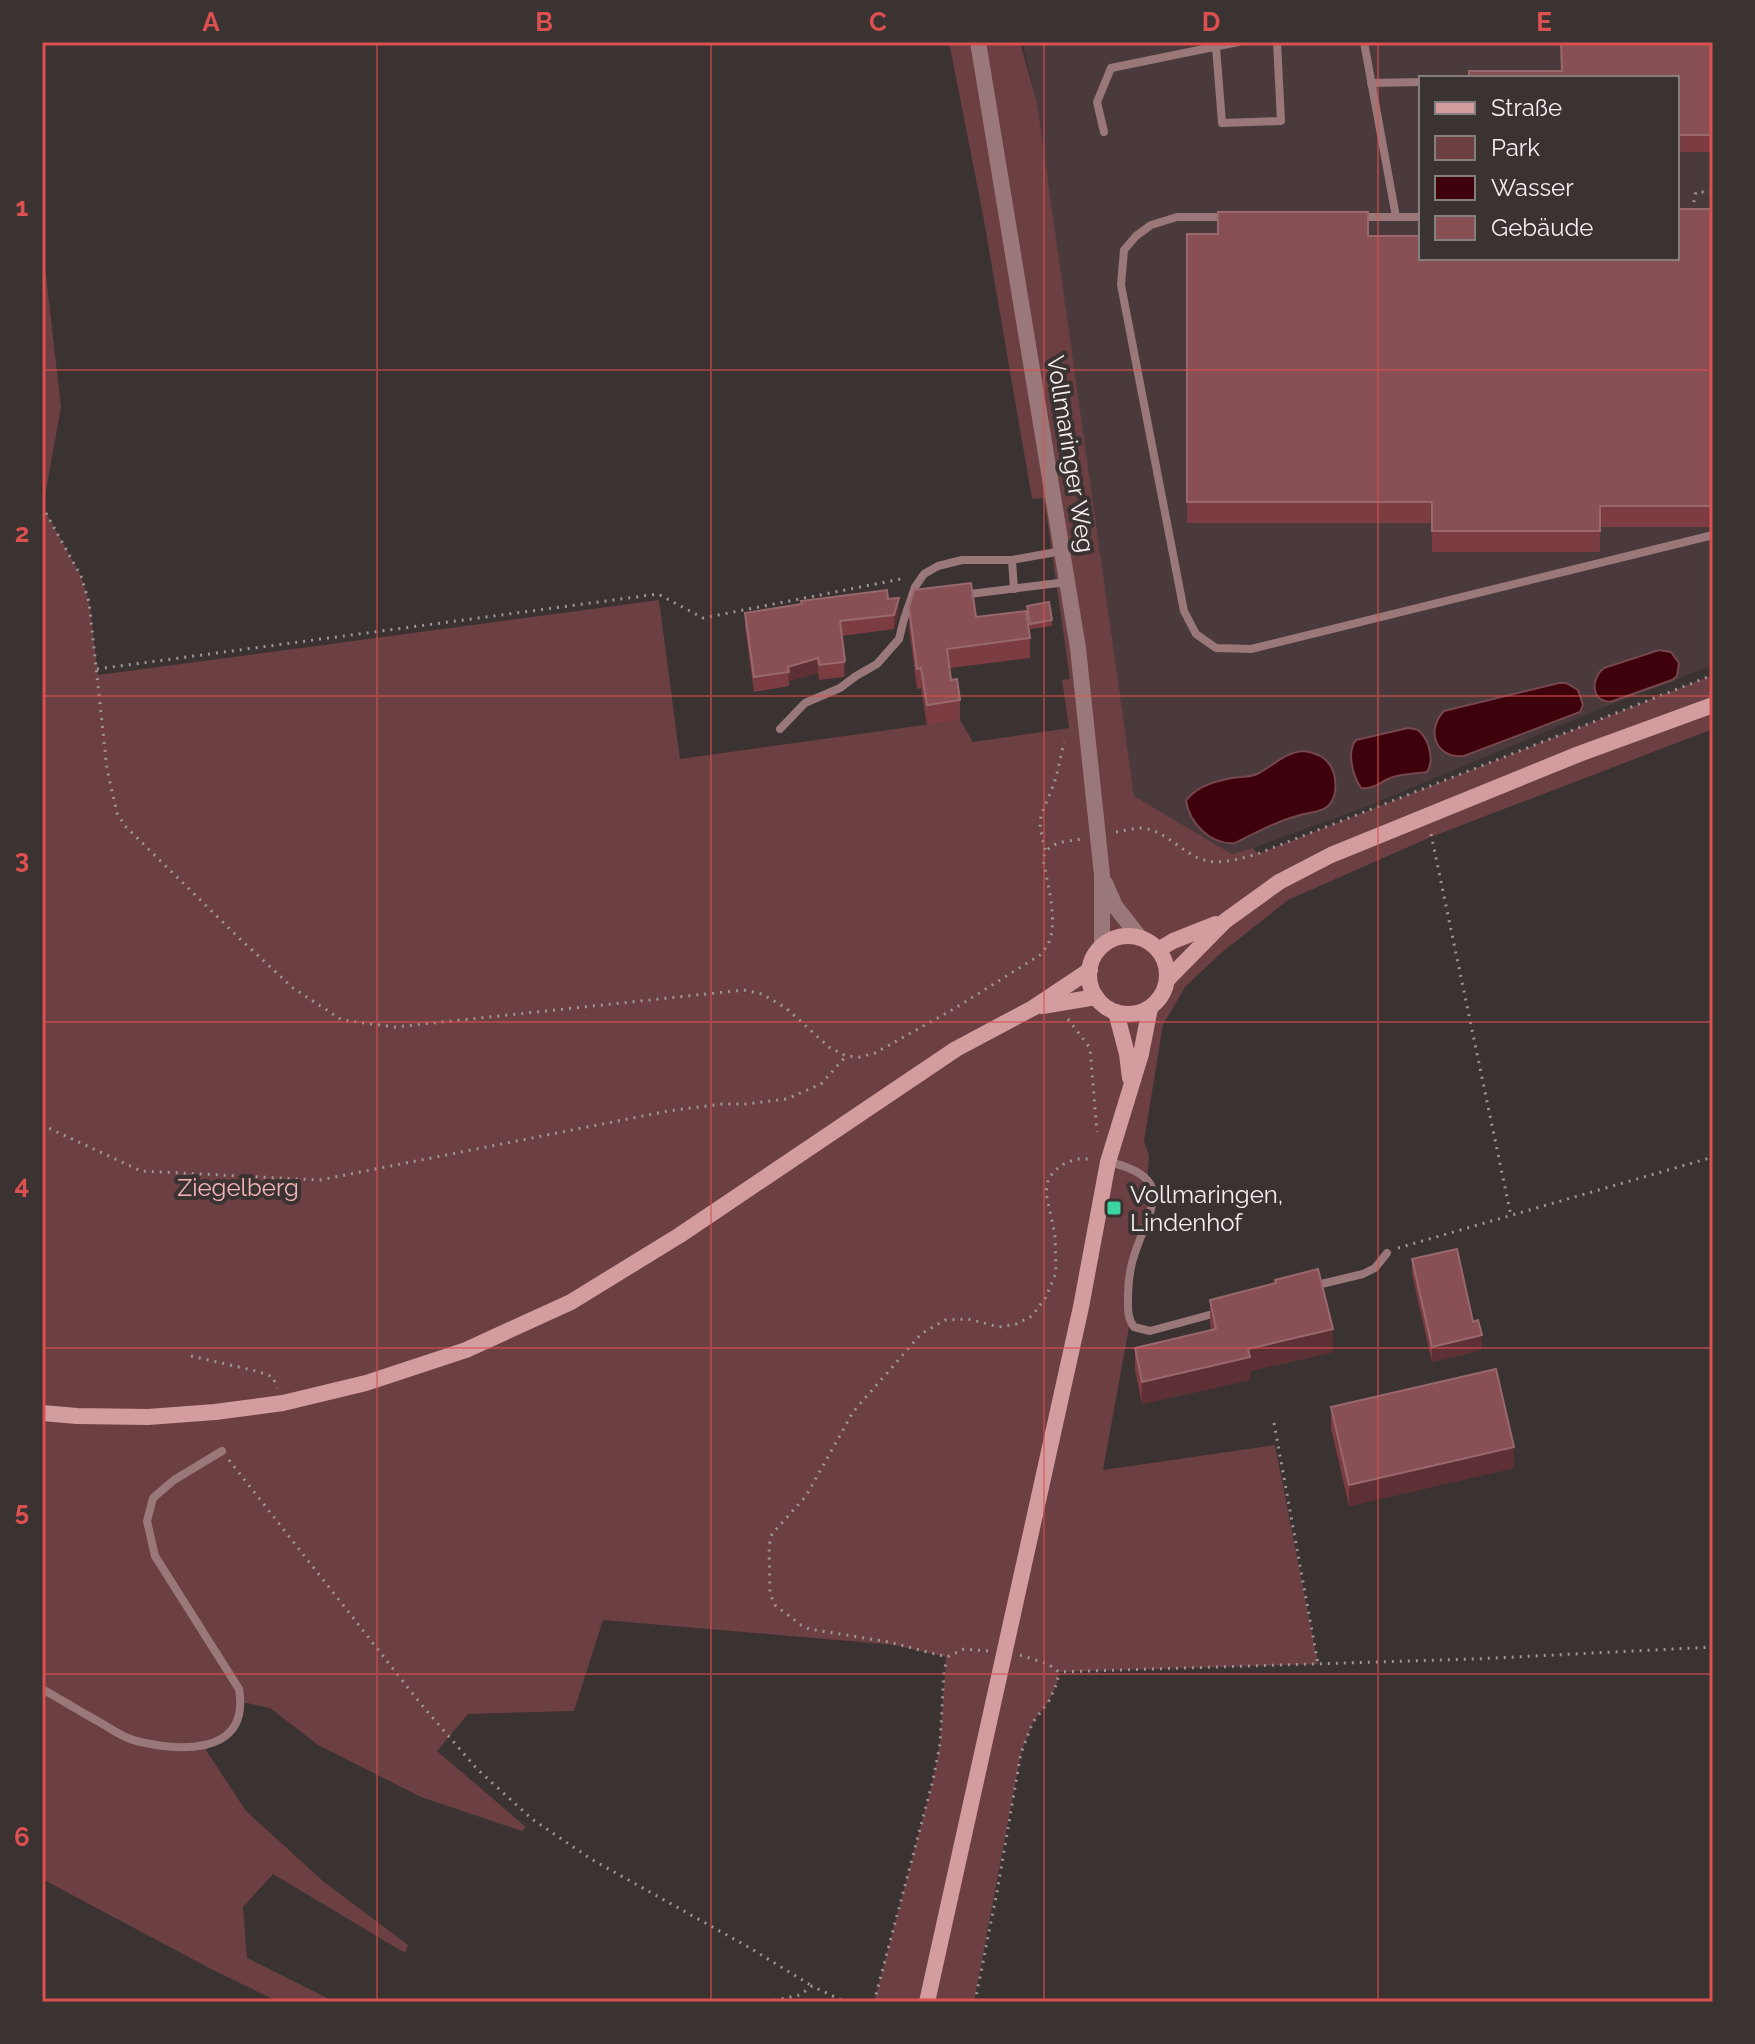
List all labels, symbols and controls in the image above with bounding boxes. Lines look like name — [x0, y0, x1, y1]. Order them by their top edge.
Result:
text: A — [202, 7, 220, 37]
text: B — [535, 7, 553, 37]
text: C — [869, 7, 887, 37]
text: D — [1202, 7, 1220, 37]
text: E — [1536, 7, 1552, 37]
legend — [1419, 76, 1679, 260]
text: Straße — [1491, 93, 1562, 122]
text: Park — [1491, 133, 1540, 162]
text: Wasser — [1491, 173, 1574, 202]
text: 1 — [16, 192, 29, 222]
text: Gebäude — [1491, 213, 1593, 242]
street label: Vollmaringer Weg — [1041, 353, 1101, 555]
text: 2 — [15, 518, 29, 548]
text: 3 — [15, 844, 29, 874]
text: 4 — [15, 1170, 29, 1200]
park label: Ziegelberg — [177, 1173, 299, 1202]
place label: Vollmaringen, Lindenhof — [1130, 1180, 1283, 1237]
marker: Vollmaringen, Lindenhof — [1105, 1199, 1123, 1217]
text: 5 — [15, 1496, 29, 1526]
text: 6 — [14, 1822, 30, 1852]

